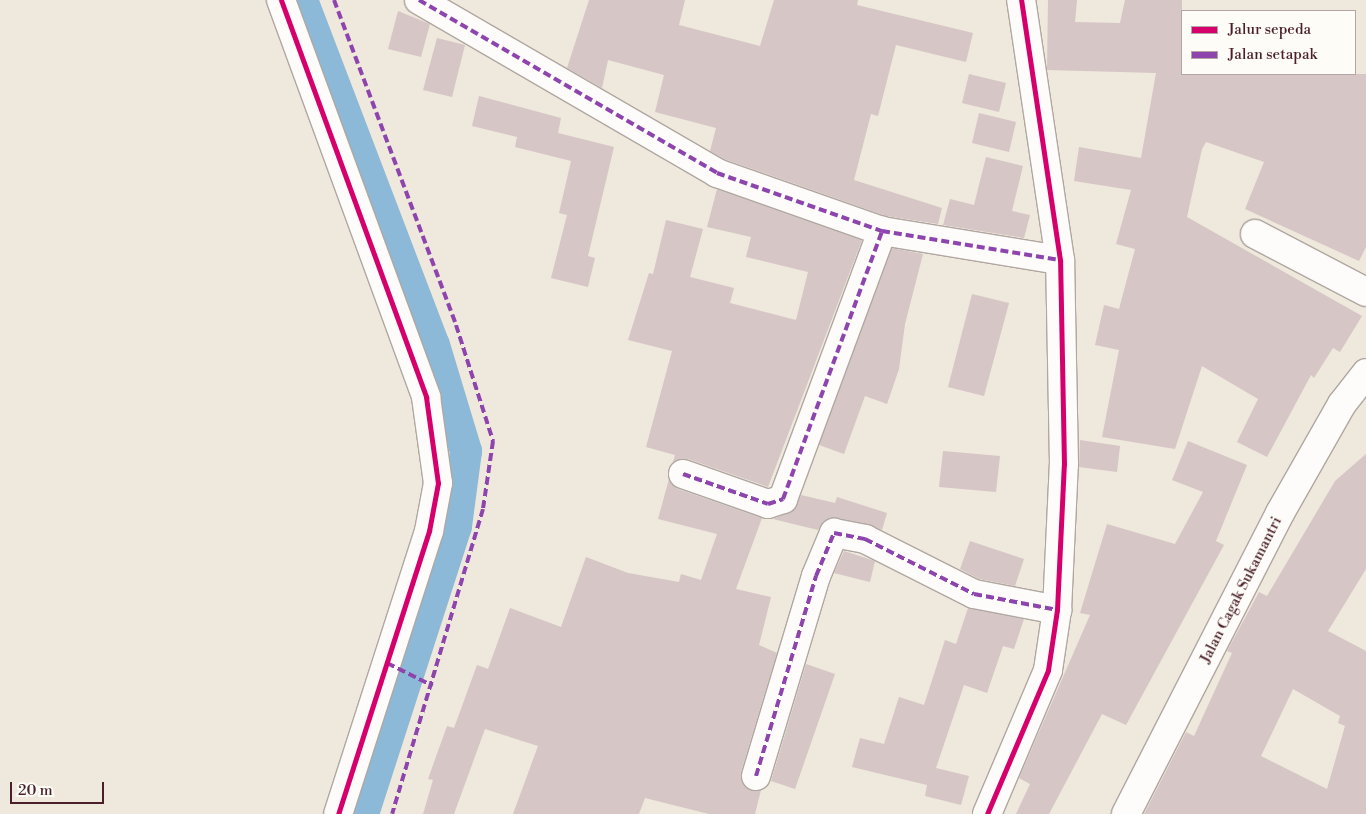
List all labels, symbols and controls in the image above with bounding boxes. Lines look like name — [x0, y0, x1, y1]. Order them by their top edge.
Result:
legend — [1181, 10, 1356, 75]
text: Jalur sepeda — [1228, 20, 1311, 39]
text: Jalan setapak — [1228, 45, 1317, 64]
street label: Jalan Cagak Sukamantri — [1196, 514, 1286, 666]
scale bar — [12, 772, 106, 804]
text: 20 m — [18, 781, 53, 800]

